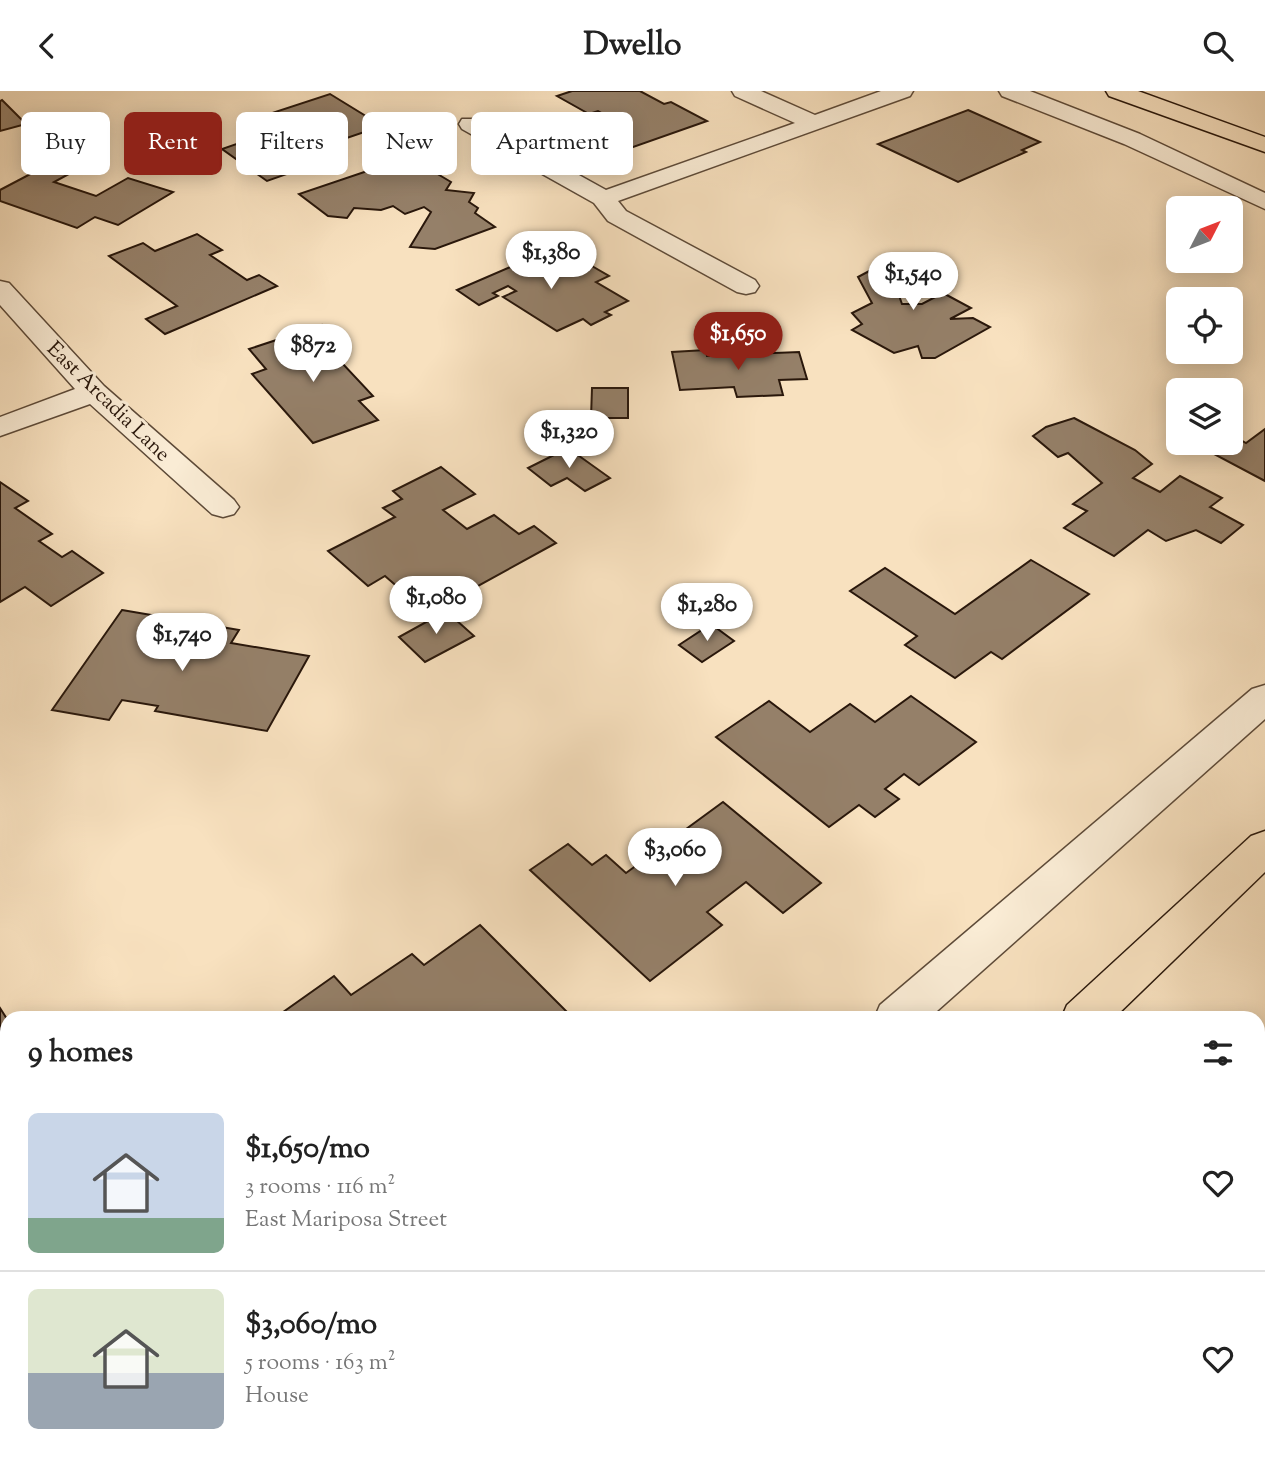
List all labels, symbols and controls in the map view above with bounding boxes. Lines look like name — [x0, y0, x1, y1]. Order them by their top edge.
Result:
text: Dwello — [583, 23, 682, 69]
icon: back — [28, 27, 66, 65]
icon: search — [1199, 27, 1237, 65]
chip: Buy — [21, 112, 110, 175]
chip: Rent — [124, 112, 222, 175]
chip: Filters — [236, 112, 348, 175]
chip: New — [362, 112, 457, 175]
chip: Apartment — [471, 112, 633, 175]
north arrow — [1166, 196, 1242, 273]
map controls — [1166, 196, 1243, 455]
pin: $1,380 — [494, 231, 608, 291]
text: $1,380 — [522, 237, 580, 270]
pin: $1,540 — [856, 253, 970, 312]
text: $1,540 — [884, 258, 942, 291]
button: locate — [1166, 287, 1243, 364]
pin: $1,650 — [681, 313, 795, 372]
text: $1,650 — [710, 318, 766, 351]
pin: $872 — [272, 324, 354, 384]
text: $872 — [290, 330, 336, 363]
street label: East Arcadia Lane — [39, 335, 176, 469]
button: layers — [1166, 378, 1243, 455]
pin: $1,320 — [512, 411, 626, 470]
text: $1,320 — [540, 416, 598, 449]
pin: $1,080 — [379, 577, 493, 636]
text: $1,080 — [406, 582, 467, 615]
pin: $1,280 — [650, 583, 764, 643]
text: $1,280 — [677, 589, 737, 622]
pin: $1,740 — [125, 613, 239, 673]
text: $1,740 — [152, 619, 212, 652]
pin: $3,060 — [618, 829, 732, 888]
text: $3,060 — [644, 834, 706, 867]
text: 9 homes — [28, 1032, 133, 1075]
icon: filters — [1199, 1034, 1237, 1072]
text: $1,650/mo — [245, 1128, 370, 1171]
icon: home — [84, 1141, 168, 1225]
icon: heart — [1199, 1164, 1237, 1202]
text: 3 rooms · 116 m² — [245, 1171, 395, 1204]
text: East Mariposa Street — [245, 1204, 447, 1237]
text: $3,060/mo — [245, 1304, 377, 1347]
icon: home — [84, 1317, 168, 1401]
icon: heart — [1199, 1340, 1237, 1378]
text: 5 rooms · 163 m² — [245, 1347, 395, 1380]
text: House — [245, 1380, 309, 1413]

